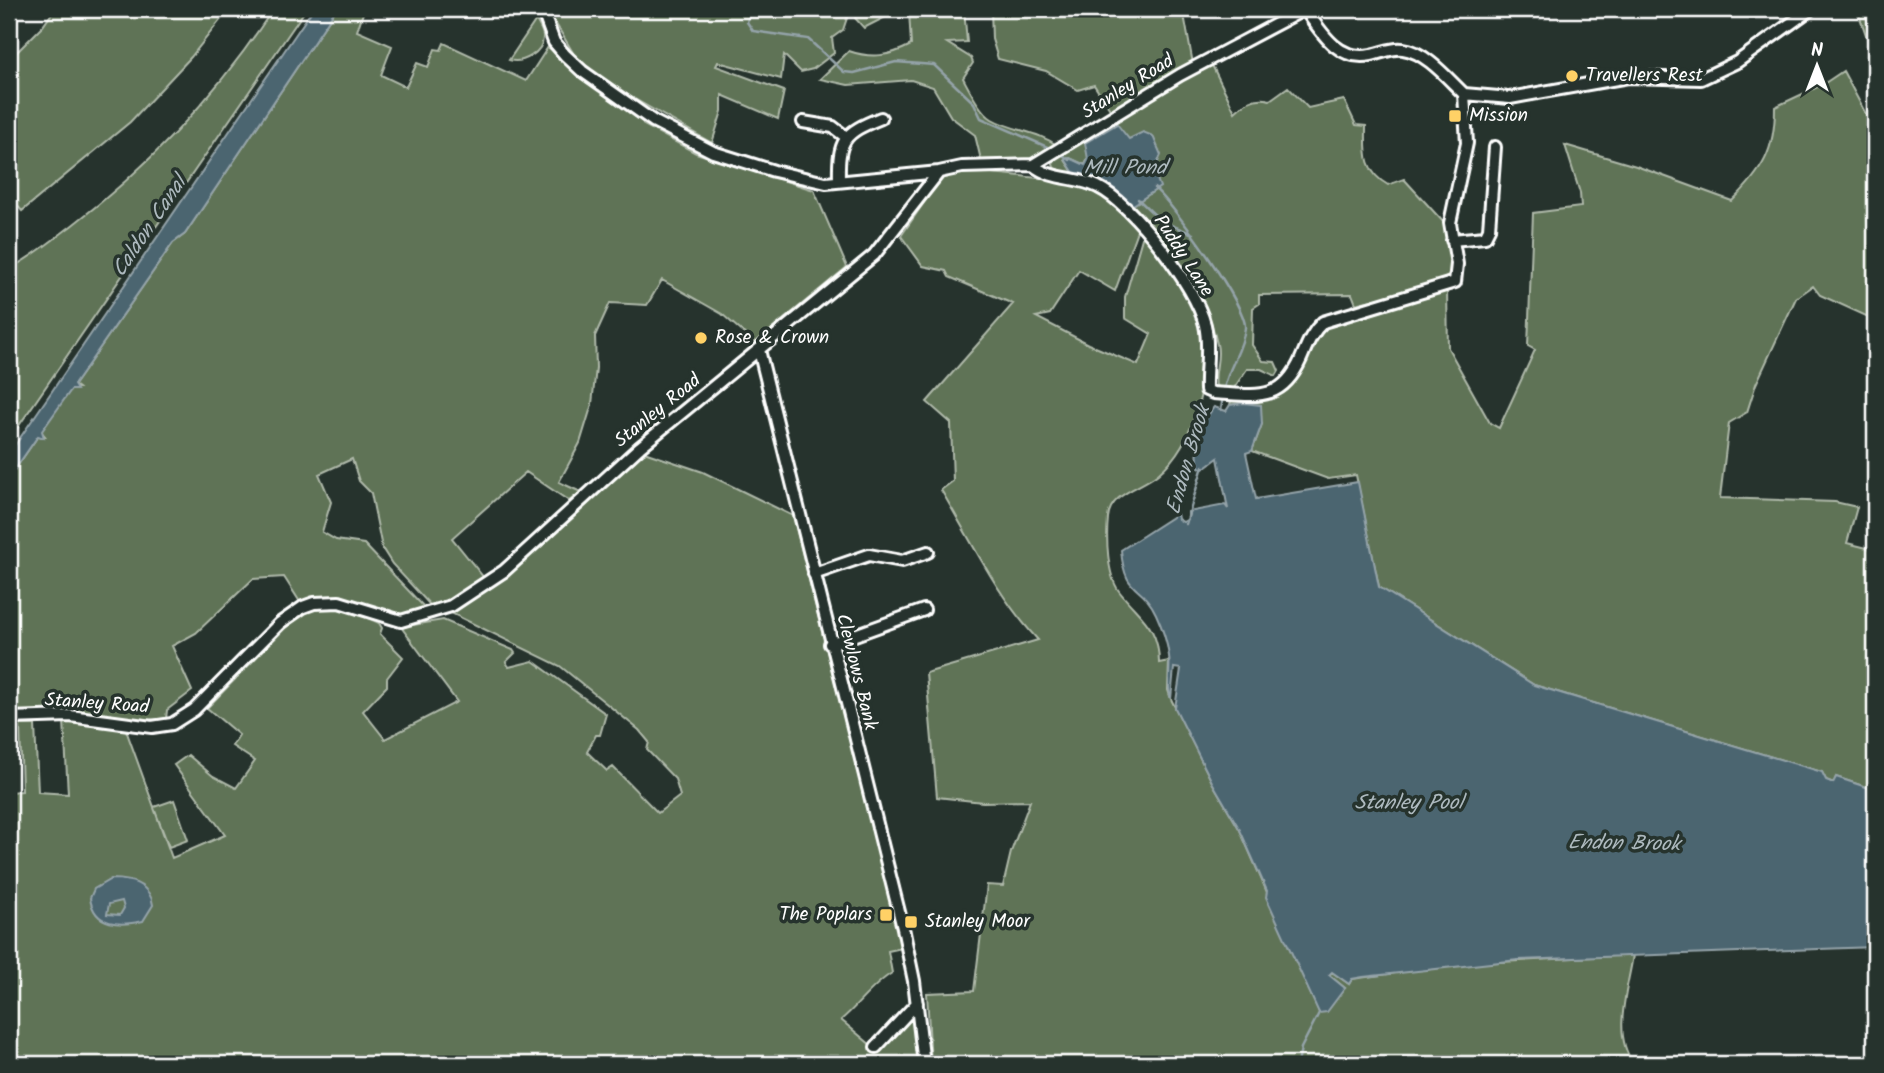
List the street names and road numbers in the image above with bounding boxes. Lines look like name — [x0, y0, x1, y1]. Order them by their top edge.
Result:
street label: Stanley Road — [1076, 46, 1181, 127]
street label: Puddy Lane — [1145, 209, 1221, 304]
street label: Stanley Road — [608, 366, 708, 455]
street label: Clewlows Bank — [827, 611, 885, 734]
street label: Stanley Road — [44, 685, 151, 723]

